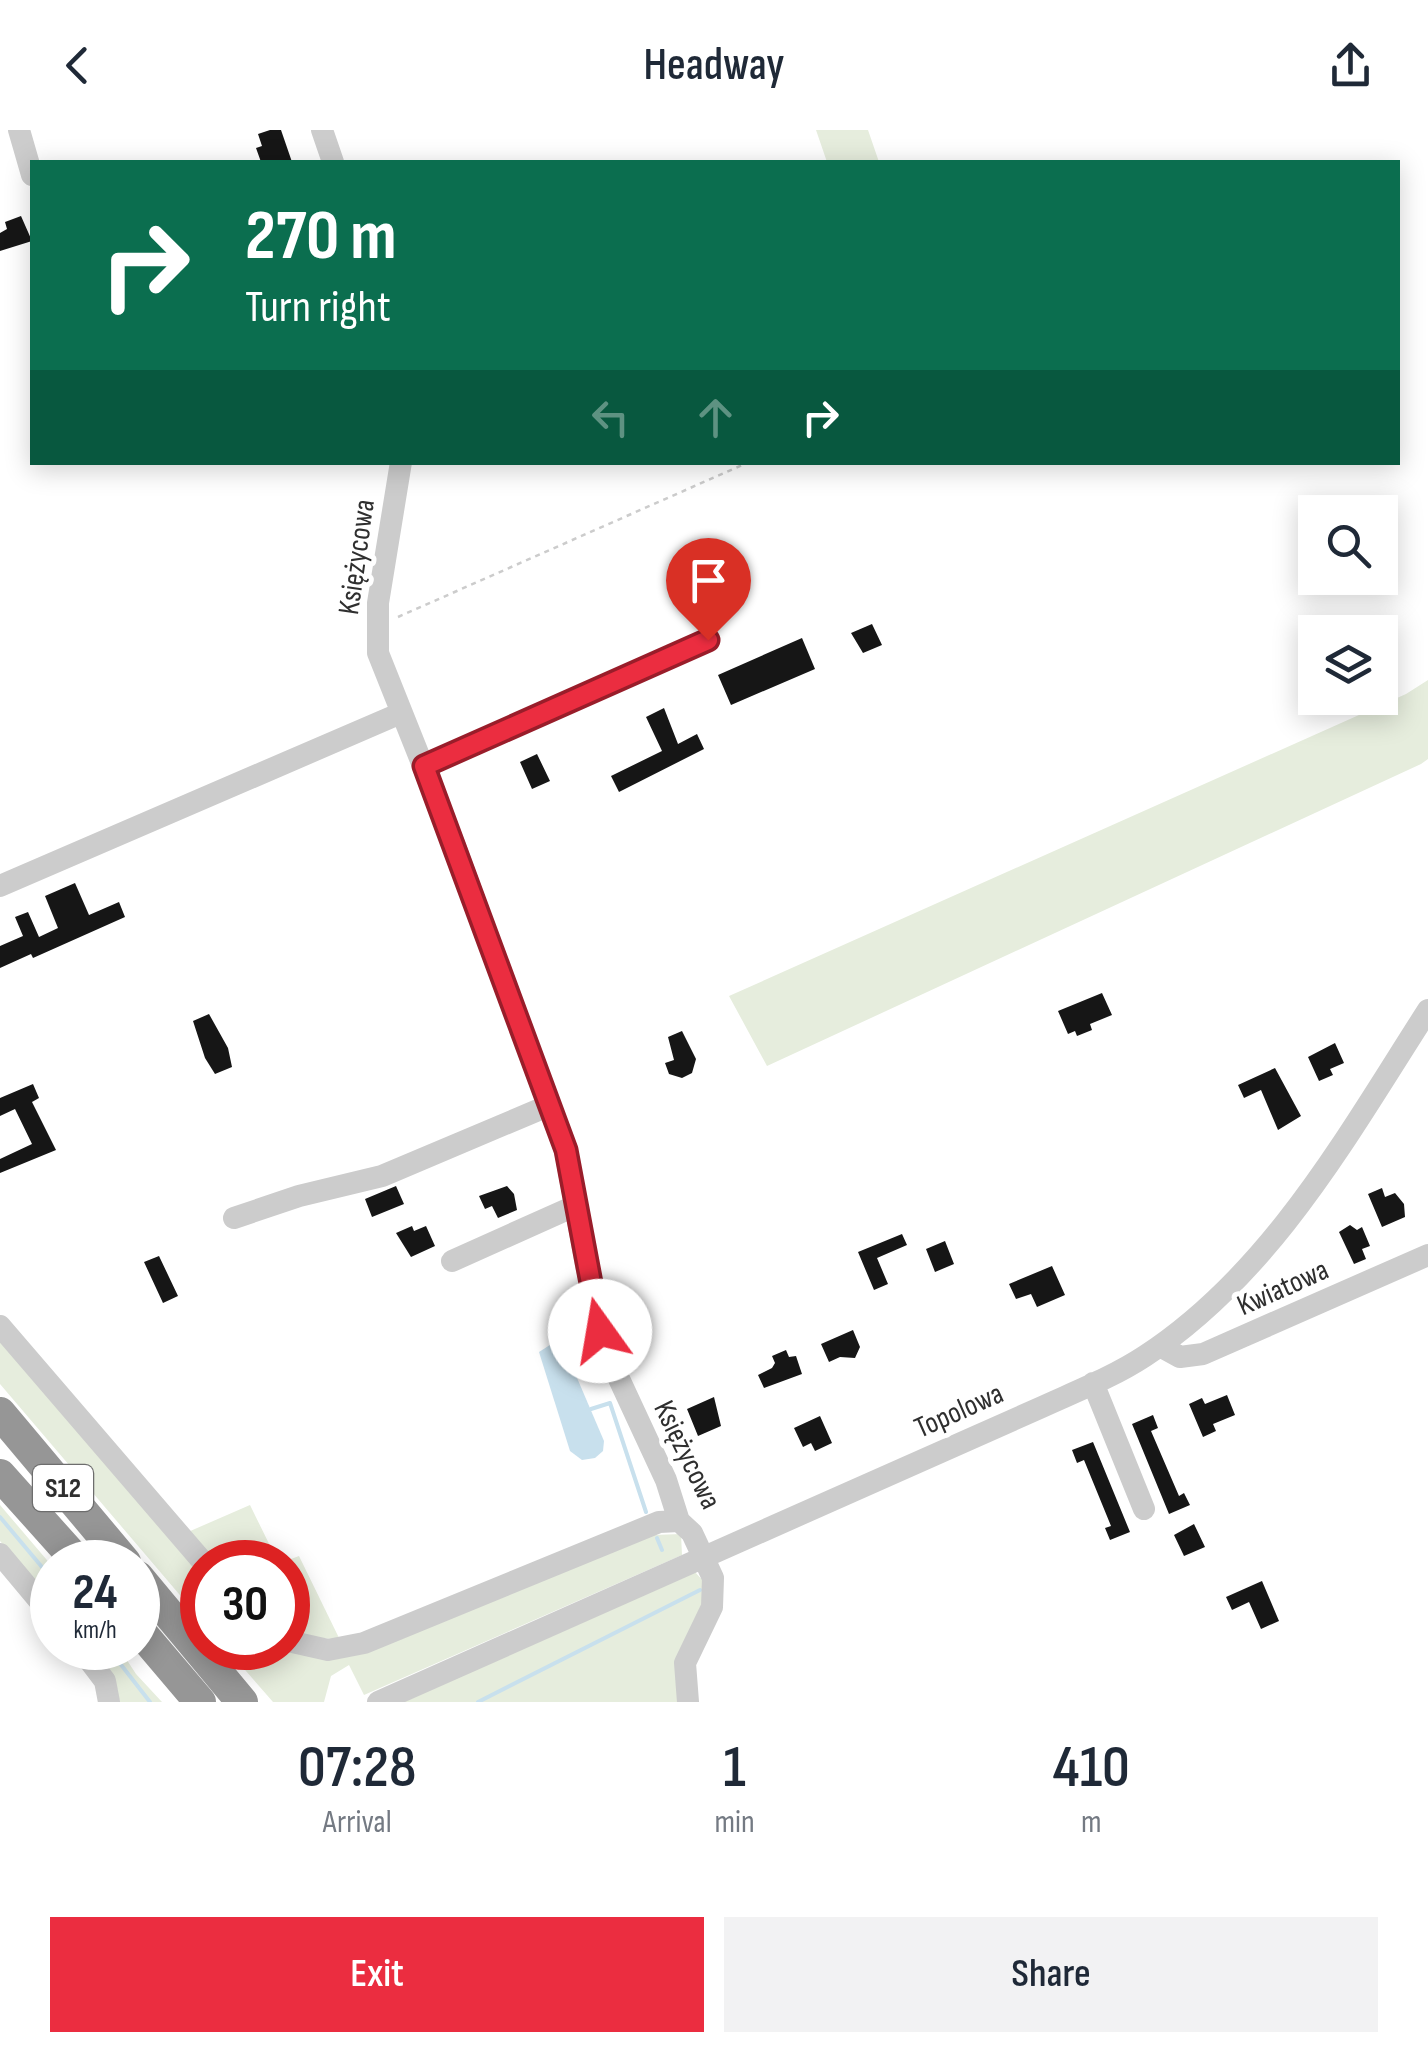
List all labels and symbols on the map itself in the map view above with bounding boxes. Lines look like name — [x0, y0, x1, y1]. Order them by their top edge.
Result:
street label: Księżycowa — [331, 497, 383, 617]
pin — [666, 538, 751, 641]
street label: Kwiatowa — [1232, 1252, 1334, 1324]
position arrow — [548, 1279, 652, 1383]
street label: Topolowa — [909, 1376, 1009, 1446]
street label: Księżycowa — [645, 1395, 729, 1515]
road number: S12 — [33, 1465, 93, 1511]
speed limit sign: 30 — [180, 1540, 310, 1670]

